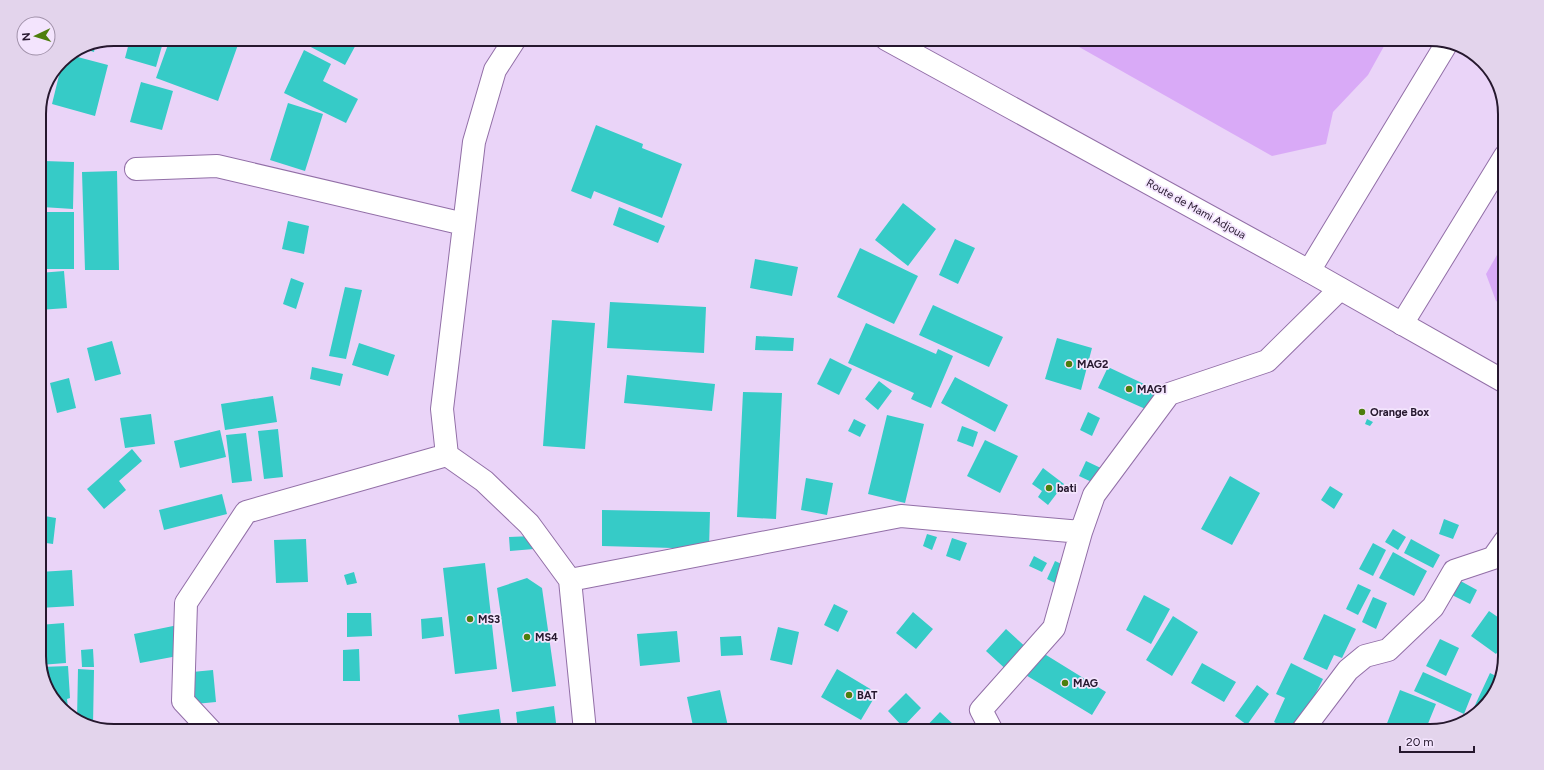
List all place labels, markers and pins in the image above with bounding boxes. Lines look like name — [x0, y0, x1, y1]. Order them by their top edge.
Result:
place label: MAG2 — [1077, 358, 1108, 371]
marker: MAG2 — [1064, 359, 1074, 369]
place label: MAG1 — [1137, 383, 1167, 396]
marker: MAG1 — [1124, 384, 1134, 394]
place label: Orange Box — [1370, 406, 1429, 419]
marker: Orange Box — [1357, 407, 1367, 417]
place label: bati — [1057, 482, 1077, 495]
marker: bati — [1044, 483, 1054, 493]
place label: MS3 — [478, 613, 500, 626]
marker: MS3 — [465, 614, 475, 624]
place label: MS4 — [535, 631, 558, 644]
marker: MS4 — [522, 632, 532, 642]
place label: MAG — [1073, 677, 1098, 690]
marker: MAG — [1060, 678, 1070, 688]
place label: BAT — [857, 689, 878, 702]
marker: BAT — [844, 690, 854, 700]

